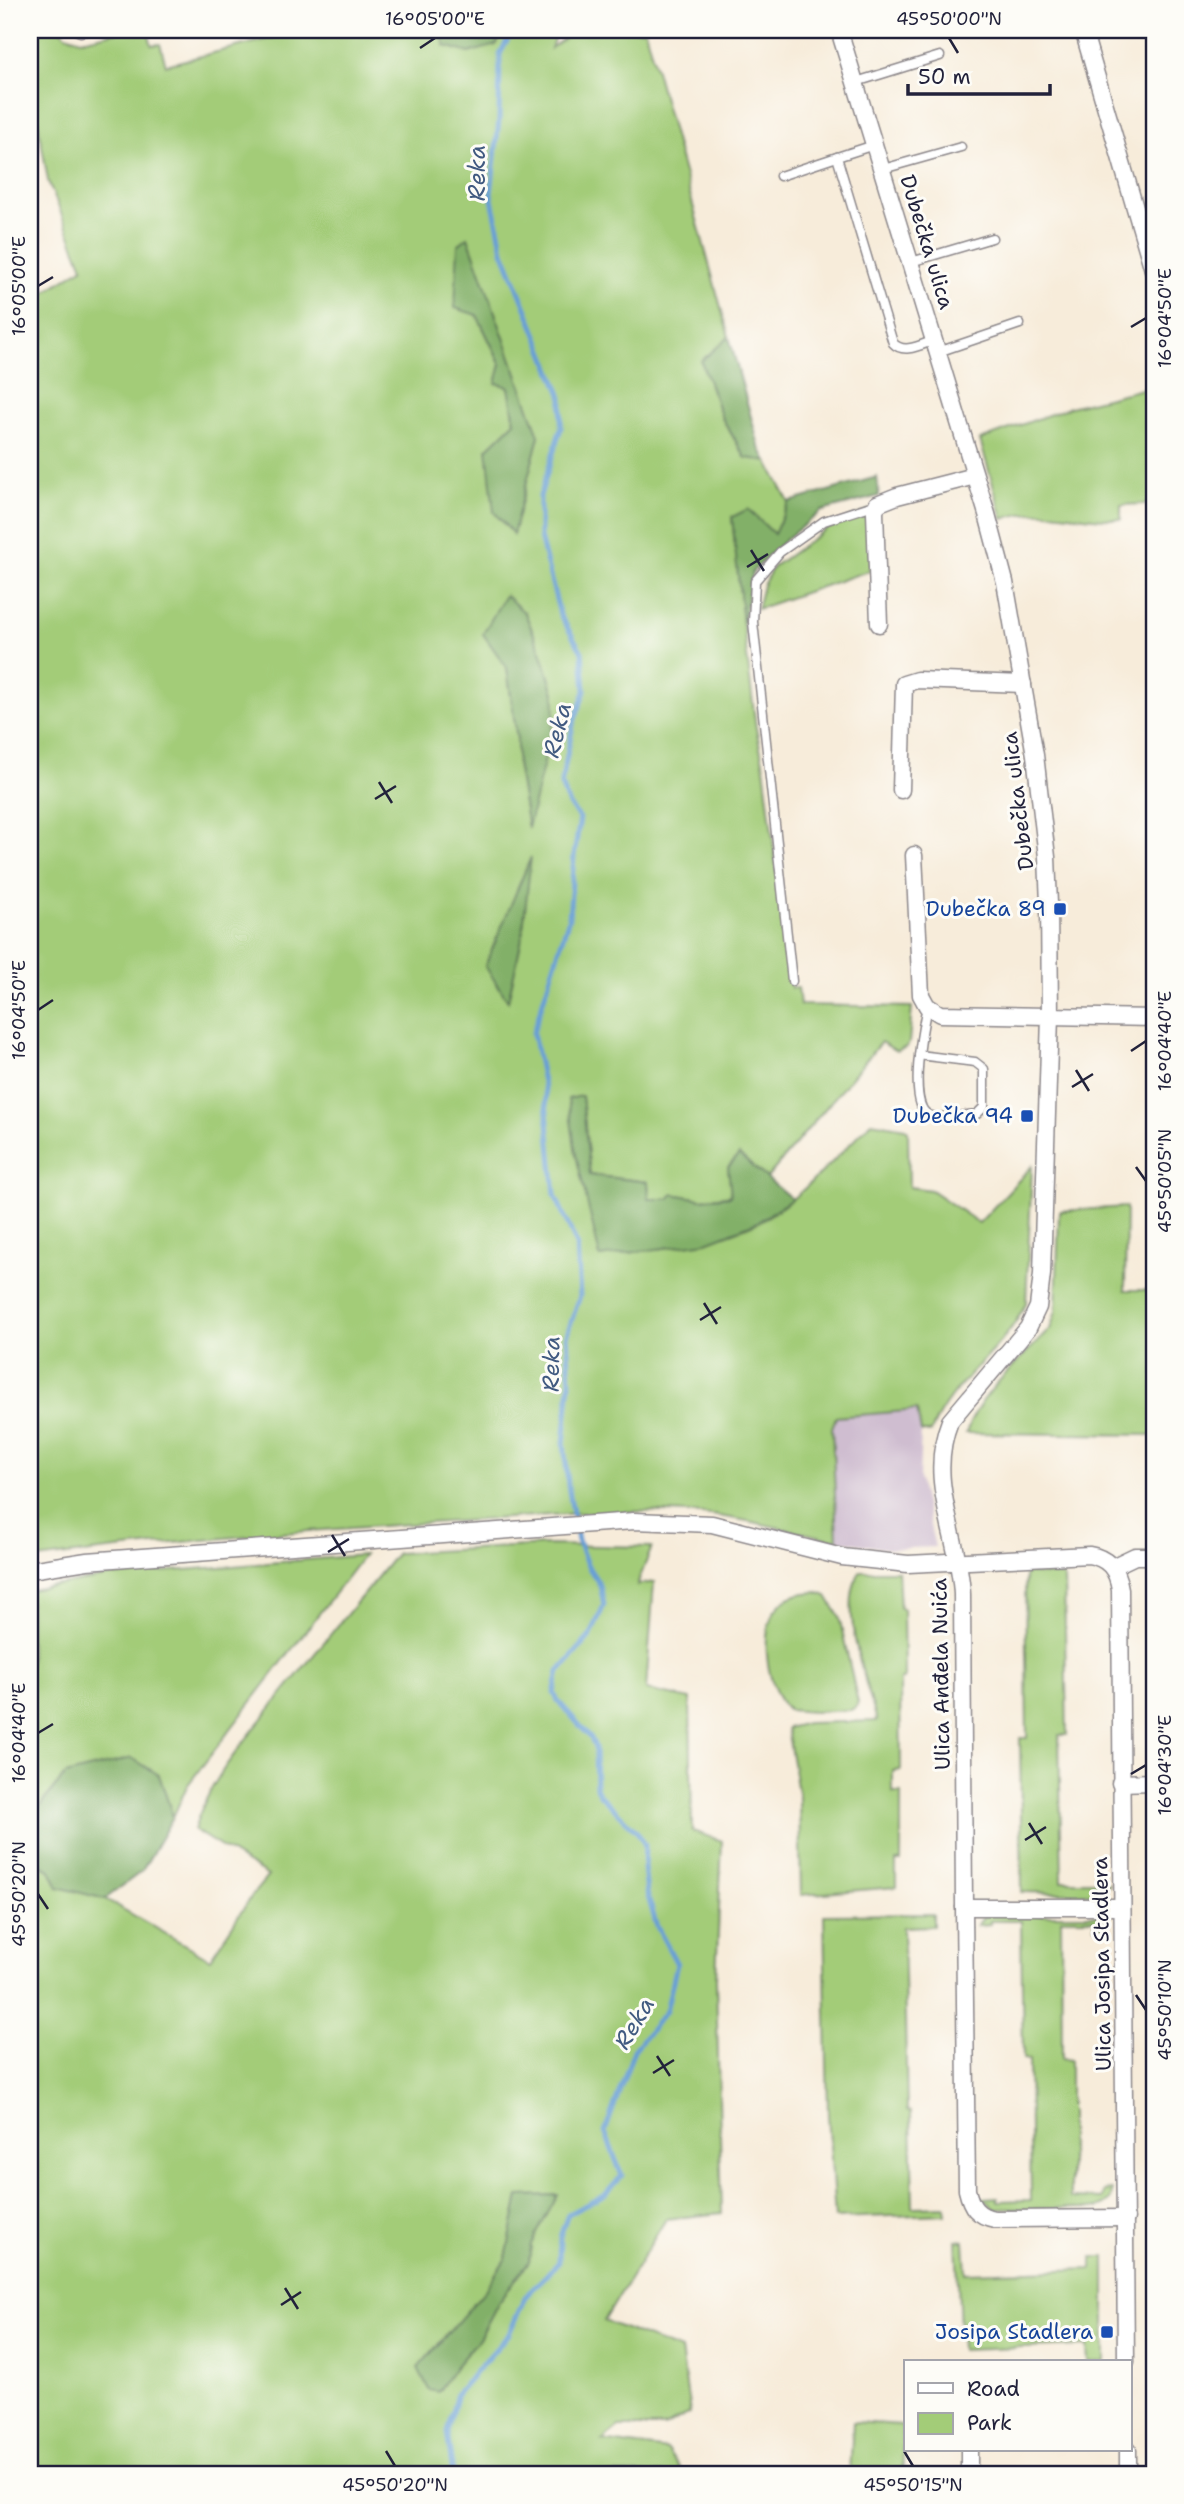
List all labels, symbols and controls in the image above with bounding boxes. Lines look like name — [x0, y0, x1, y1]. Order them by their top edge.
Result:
text: 16°05'00"E — [385, 7, 485, 31]
text: 45°50'00"N — [896, 7, 1002, 31]
scale bar — [908, 52, 1049, 96]
text: 50 m — [918, 63, 971, 91]
water label: Reka — [462, 145, 492, 201]
street label: Dubečka ulica — [893, 171, 961, 313]
text: 16°05'00"E — [7, 236, 31, 336]
text: 16°04'50"E — [1153, 268, 1177, 368]
water label: Reka — [536, 699, 578, 761]
street label: Dubečka ulica — [996, 730, 1040, 872]
place label: Dubečka 89 — [926, 895, 1046, 923]
marker: Dubečka 89 — [1052, 901, 1068, 917]
text: 16°04'50"E — [7, 960, 31, 1060]
text: 16°04'40"E — [1153, 991, 1177, 1091]
place label: Dubečka 94 — [893, 1102, 1013, 1130]
marker: Dubečka 94 — [1019, 1108, 1035, 1124]
text: 45°50'05"N — [1153, 1129, 1177, 1233]
water label: Reka — [536, 1336, 566, 1392]
street label: Ulica Anđela Nuića — [925, 1578, 957, 1770]
text: 16°04'40"E — [7, 1683, 31, 1783]
text: 16°04'30"E — [1153, 1715, 1177, 1815]
text: 45°50'20"N — [7, 1841, 31, 1947]
street label: Ulica Josipa Stadlera — [1086, 1857, 1118, 2071]
text: 45°50'10"N — [1153, 1959, 1177, 2061]
water label: Reka — [607, 1991, 661, 2055]
place label: Josipa Stadlera — [935, 2318, 1093, 2346]
marker: Josipa Stadlera — [1099, 2324, 1115, 2340]
legend — [904, 2360, 1132, 2452]
text: Road — [967, 2375, 1020, 2403]
text: Park — [967, 2409, 1012, 2437]
text: 45°50'20"N — [342, 2473, 448, 2497]
text: 45°50'15"N — [863, 2473, 963, 2497]

